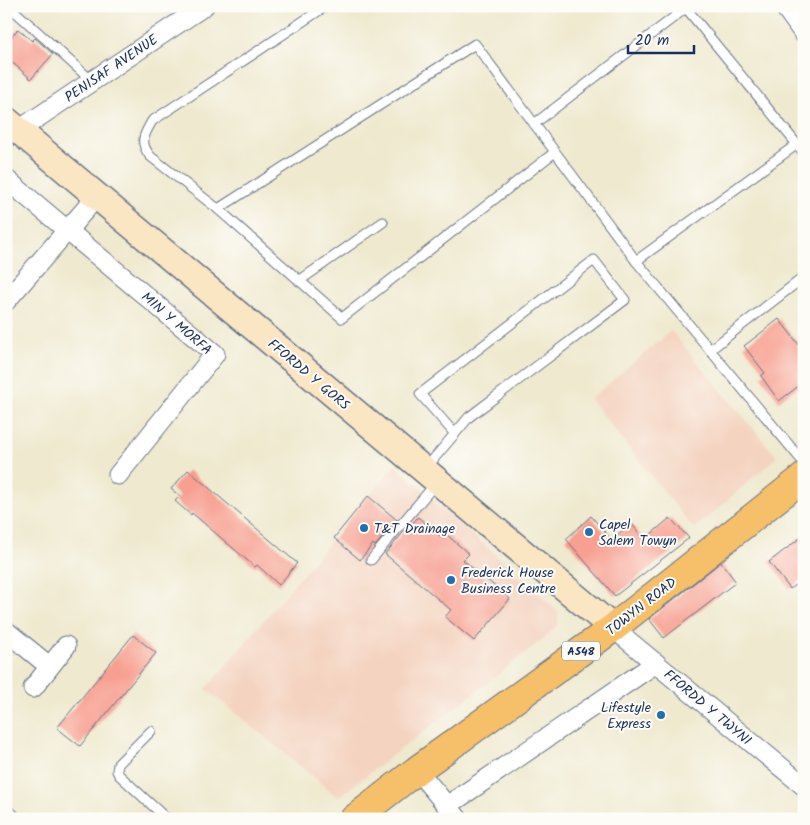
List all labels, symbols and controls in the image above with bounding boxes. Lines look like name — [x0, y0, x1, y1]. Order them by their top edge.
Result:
scale bar — [628, 22, 694, 54]
street label: PENISAF AVENUE — [60, 29, 163, 108]
text: 20 m — [635, 29, 669, 53]
street label: MIN Y MORFA — [136, 287, 217, 361]
street label: FFORDD Y GORS — [262, 334, 355, 416]
place label: Capel Salem Towyn — [599, 514, 677, 552]
place label: T&T Drainage — [374, 518, 456, 540]
marker: T&T Drainage — [358, 522, 370, 534]
marker: Capel Salem Towyn — [583, 526, 595, 538]
place label: Frederick House Business Centre — [461, 562, 556, 600]
street label: TOWYN ROAD — [602, 572, 682, 641]
marker: Frederick House Business Centre — [445, 574, 457, 586]
road number: A548 — [562, 641, 600, 660]
street label: FFORDD Y TWYNI — [659, 664, 756, 751]
place label: Lifestyle Express — [601, 697, 652, 735]
marker: Lifestyle Express — [655, 709, 667, 721]

